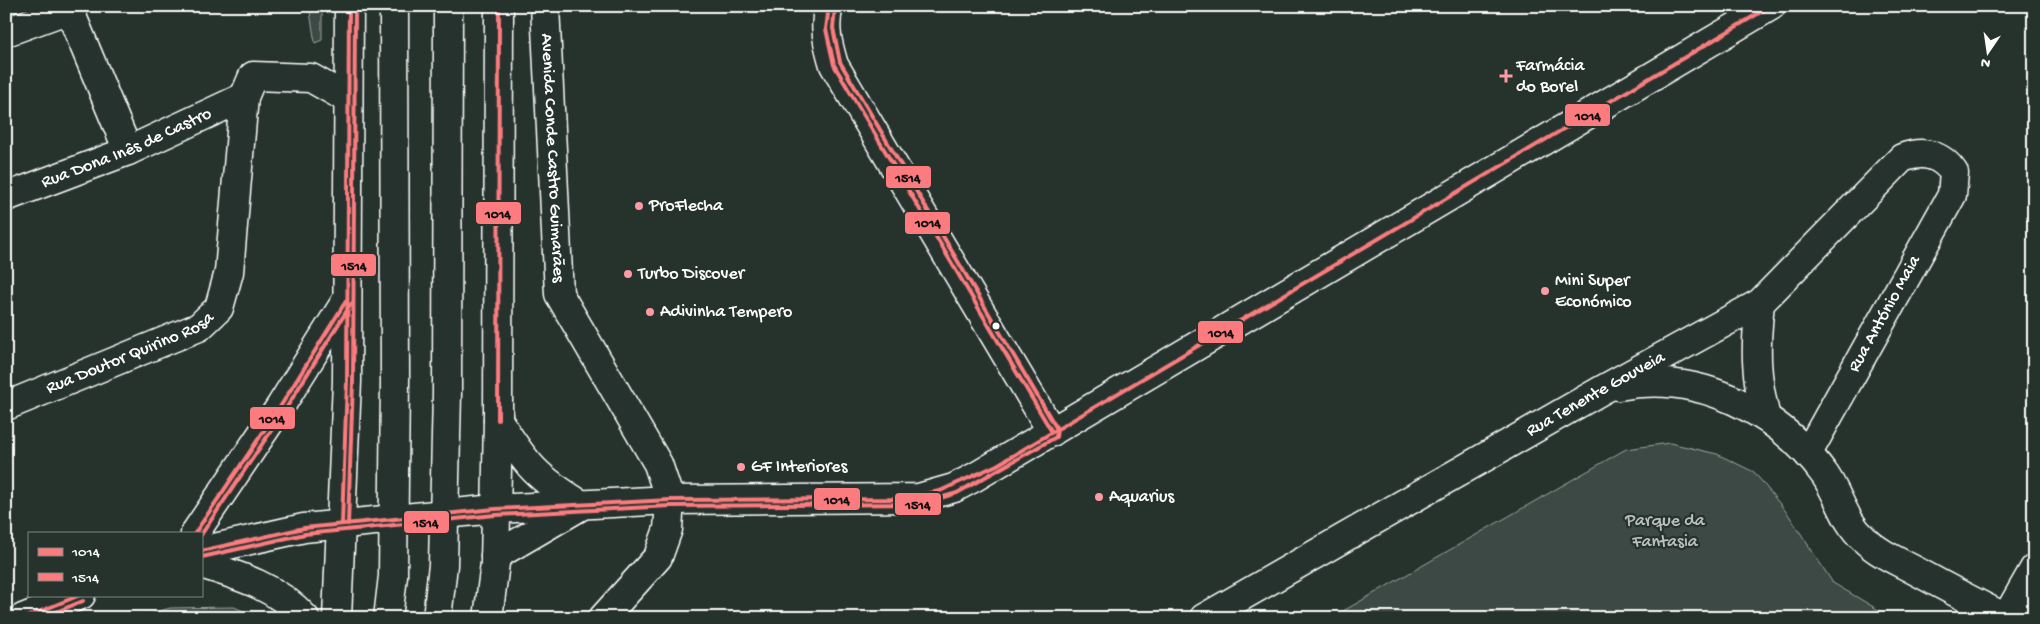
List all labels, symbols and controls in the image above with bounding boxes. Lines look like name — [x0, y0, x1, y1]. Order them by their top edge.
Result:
north arrow — [1962, 28, 2012, 78]
street label: Avenida Conde Castro Guimarães — [536, 33, 569, 284]
text: N — [1979, 53, 1992, 72]
place label: Farmácia do Borel — [1515, 56, 1585, 98]
marker: Farmácia do Borel — [1500, 70, 1512, 82]
street label: Rua Dona Inês de Castro — [38, 103, 215, 193]
line badge: 1014 — [1564, 103, 1611, 127]
text: 1014 — [1574, 109, 1601, 126]
line badge: 1514 — [885, 165, 932, 189]
text: 1514 — [894, 171, 921, 188]
place label: ProFlecha — [648, 196, 724, 217]
marker: ProFlecha — [633, 200, 645, 212]
line badge: 1014 — [475, 201, 522, 225]
text: 1014 — [484, 207, 511, 224]
line badge: 1014 — [904, 211, 951, 235]
text: 1014 — [914, 216, 941, 233]
street label: Rua António Maia — [1844, 251, 1926, 376]
line badge: 1514 — [330, 253, 377, 277]
text: 1514 — [340, 259, 367, 276]
place label: Turbo Discover — [637, 264, 746, 285]
marker: Turbo Discover — [622, 268, 634, 280]
place label: Mini Super Económico — [1555, 271, 1632, 313]
marker: Mini Super Económico — [1539, 285, 1551, 297]
place label: Adivinha Tempero — [660, 302, 792, 323]
marker: Adivinha Tempero — [644, 306, 656, 318]
street label: Rua Doutor Quirino Rosa — [43, 307, 219, 399]
line badge: 1014 — [1197, 320, 1244, 344]
unlabelled marker — [991, 321, 1001, 331]
text: 1014 — [1207, 326, 1234, 343]
street label: Rua Tenente Gouveia — [1522, 346, 1670, 442]
line badge: 1014 — [249, 406, 296, 430]
text: 1014 — [258, 412, 285, 429]
place label: GF Interiores — [751, 457, 849, 478]
marker: GF Interiores — [735, 461, 747, 473]
line badge: 1014 — [813, 487, 861, 511]
place label: Aquarius — [1109, 487, 1176, 508]
marker: Aquarius — [1093, 491, 1105, 503]
line badge: 1514 — [894, 492, 942, 516]
text: 1014 — [823, 493, 850, 510]
text: 1514 — [904, 498, 931, 515]
line badge: 1514 — [403, 510, 450, 534]
park label: Parque da Fantasia — [1624, 511, 1706, 553]
text: 1514 — [412, 516, 439, 533]
legend — [28, 532, 202, 596]
text: 1014 — [71, 544, 100, 562]
text: 1514 — [71, 570, 99, 588]

